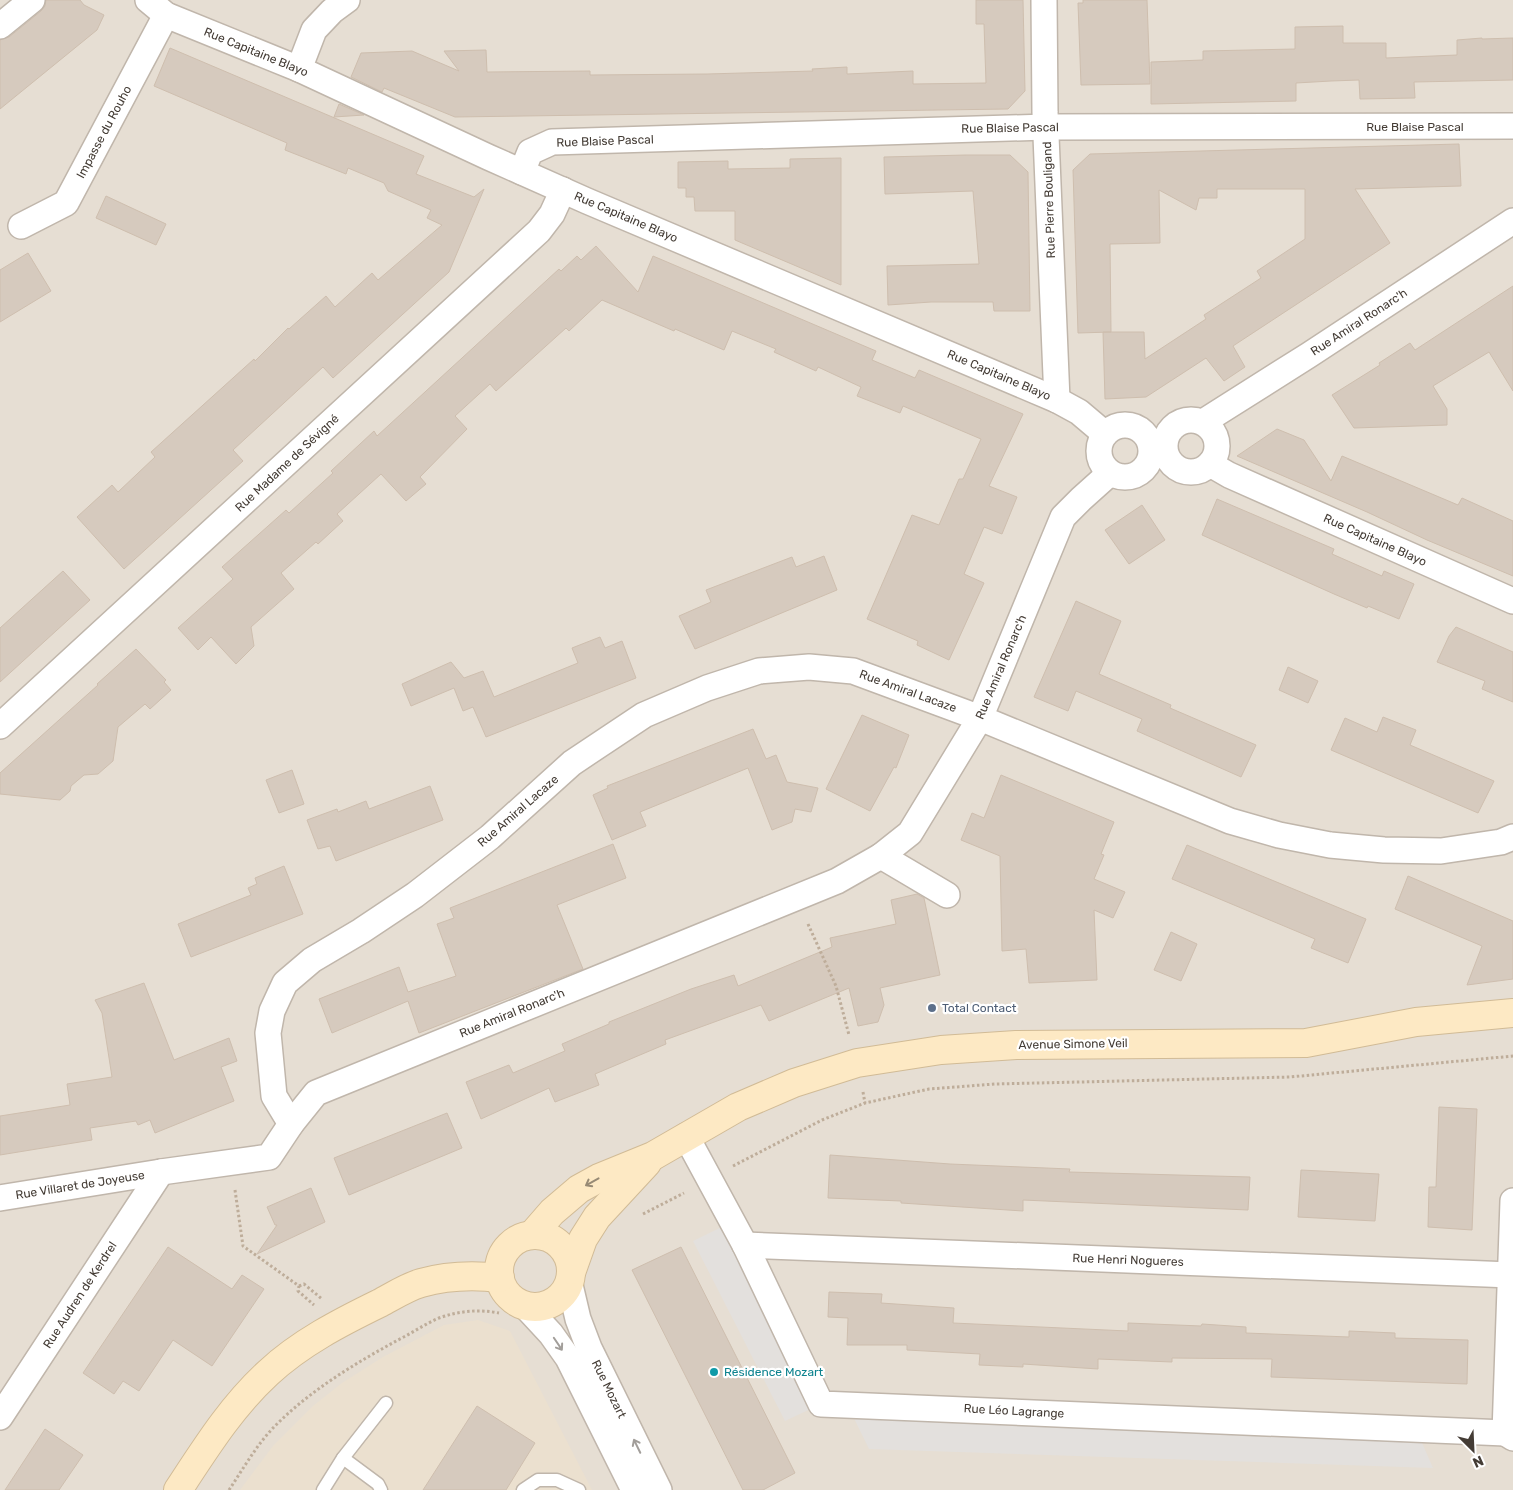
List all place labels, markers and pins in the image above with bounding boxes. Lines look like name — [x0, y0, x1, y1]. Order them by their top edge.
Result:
place label: Total Contact — [942, 1001, 1017, 1015]
marker: Total Contact — [926, 1002, 938, 1014]
place label: Résidence Mozart — [724, 1365, 824, 1379]
marker: Résidence Mozart — [708, 1366, 720, 1378]

